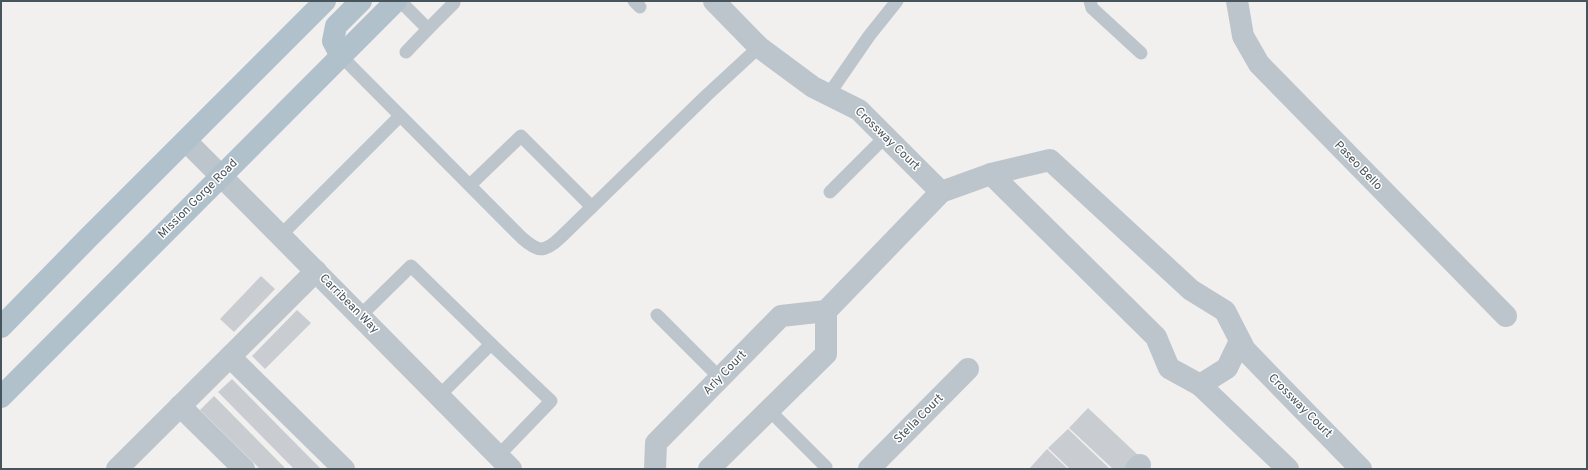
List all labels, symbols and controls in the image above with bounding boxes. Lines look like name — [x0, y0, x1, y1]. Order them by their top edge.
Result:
street label: Crossway Court — [851, 104, 923, 174]
street label: Paseo Bello — [1330, 138, 1386, 194]
street label: Mission Gorge Road — [155, 156, 241, 242]
street label: Carribean Way — [316, 271, 382, 337]
street label: Arly Court — [700, 347, 750, 399]
street label: Crossway Court — [1264, 370, 1336, 442]
street label: Stella Court — [891, 391, 947, 447]

